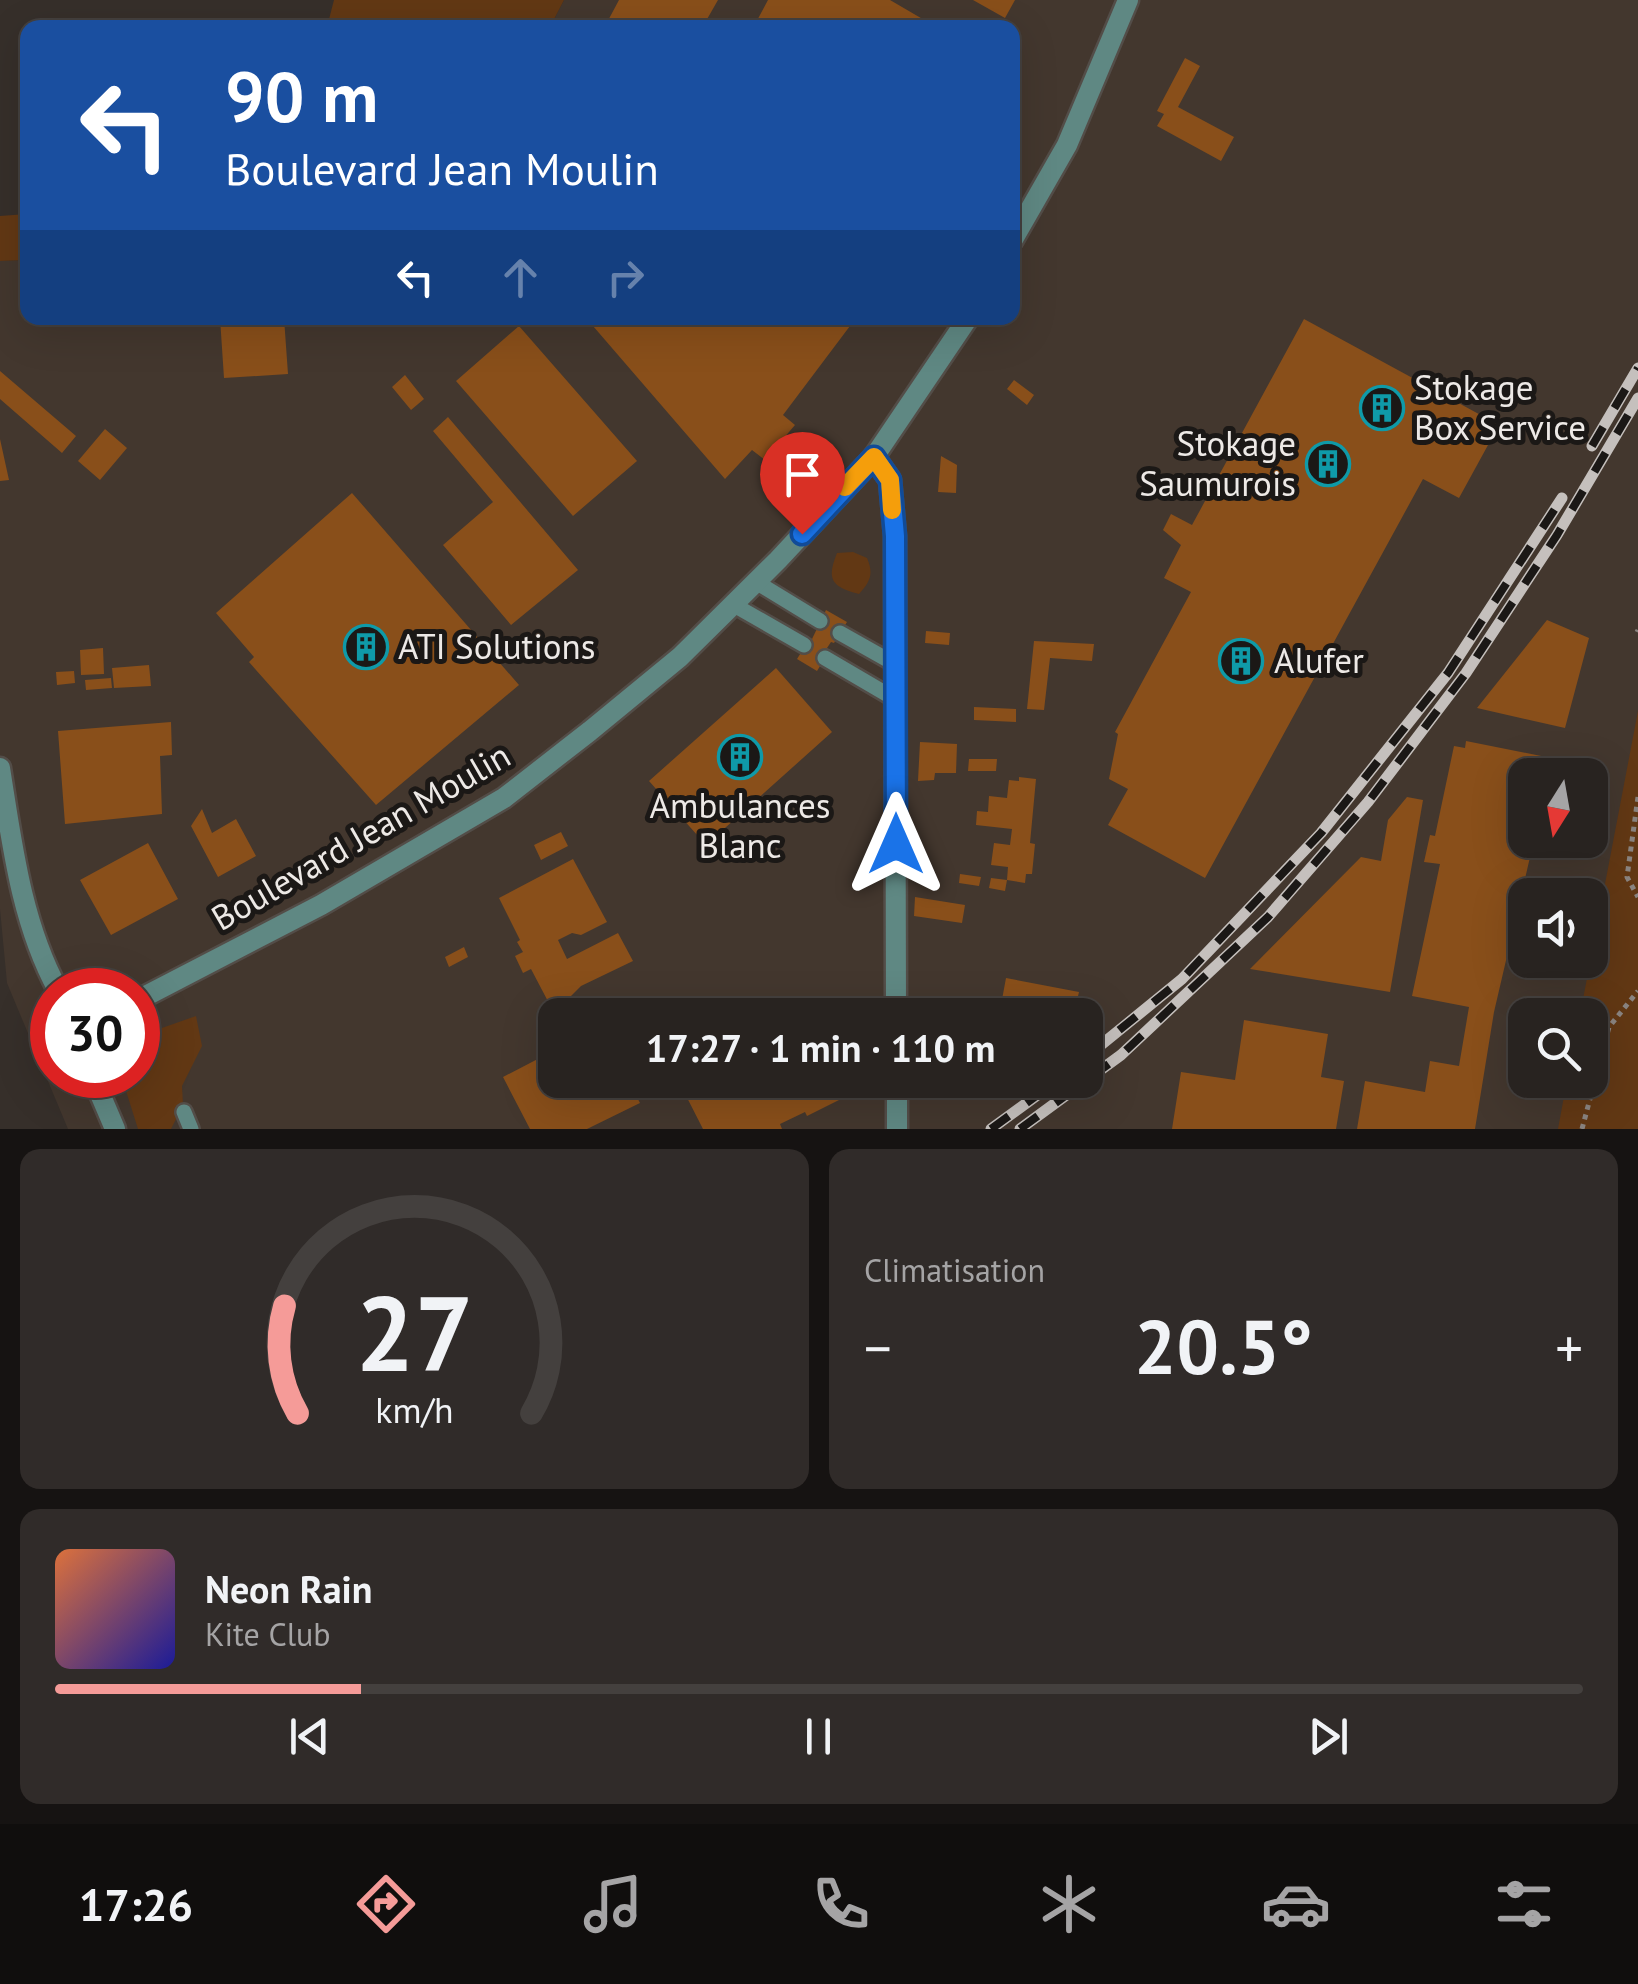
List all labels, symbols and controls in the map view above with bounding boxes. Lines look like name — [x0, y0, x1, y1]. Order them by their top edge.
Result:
text: 90 m — [225, 51, 378, 141]
icon: left — [60, 60, 190, 190]
text: Boulevard Jean Moulin — [225, 139, 659, 197]
icon: left — [388, 250, 443, 305]
icon: ahead — [493, 250, 548, 305]
icon: right — [598, 250, 653, 305]
place label: Stokage Box Service — [1414, 364, 1586, 450]
building icon: Stokage Box Service — [1359, 385, 1405, 431]
place label: Stokage Saumurois — [1139, 420, 1296, 506]
pin — [760, 432, 845, 535]
building icon: Stokage Saumurois — [1305, 441, 1351, 487]
icon: arrive — [775, 447, 830, 502]
place label: ATI Solutions — [398, 623, 595, 669]
building icon: ATI Solutions — [343, 624, 389, 670]
place label: Alufer — [1274, 637, 1364, 683]
building icon: Alufer — [1218, 638, 1264, 684]
street label: Boulevard Jean Moulin — [203, 732, 518, 940]
building icon: Ambulances Blanc — [717, 734, 763, 780]
north arrow — [1508, 758, 1608, 858]
map controls — [1508, 758, 1608, 1098]
place label: Ambulances Blanc — [650, 782, 830, 868]
position arrow — [844, 792, 948, 896]
button: sound — [1508, 878, 1608, 978]
speed limit sign: 30 — [30, 968, 160, 1098]
button: search — [1508, 998, 1608, 1098]
text: 17:27 · 1 min · 110 m — [646, 1023, 995, 1072]
text: Climatisation — [864, 1249, 1045, 1291]
text: 27 — [356, 1265, 473, 1400]
text: 20.5° — [1134, 1298, 1313, 1395]
text: − — [864, 1312, 892, 1383]
text: + — [1555, 1312, 1583, 1383]
text: km/h — [375, 1387, 454, 1433]
text: Neon Rain — [205, 1564, 372, 1613]
text: Kite Club — [205, 1613, 331, 1655]
icon: previous — [282, 1709, 337, 1764]
icon: pause — [791, 1709, 846, 1764]
icon: next — [1301, 1709, 1356, 1764]
icon: directions — [351, 1869, 421, 1939]
icon: music — [578, 1869, 648, 1939]
icon: phone — [806, 1869, 876, 1939]
icon: climate — [1034, 1869, 1104, 1939]
icon: car — [1261, 1869, 1331, 1939]
icon: filters — [1489, 1869, 1559, 1939]
text: 17:26 — [79, 1875, 193, 1933]

